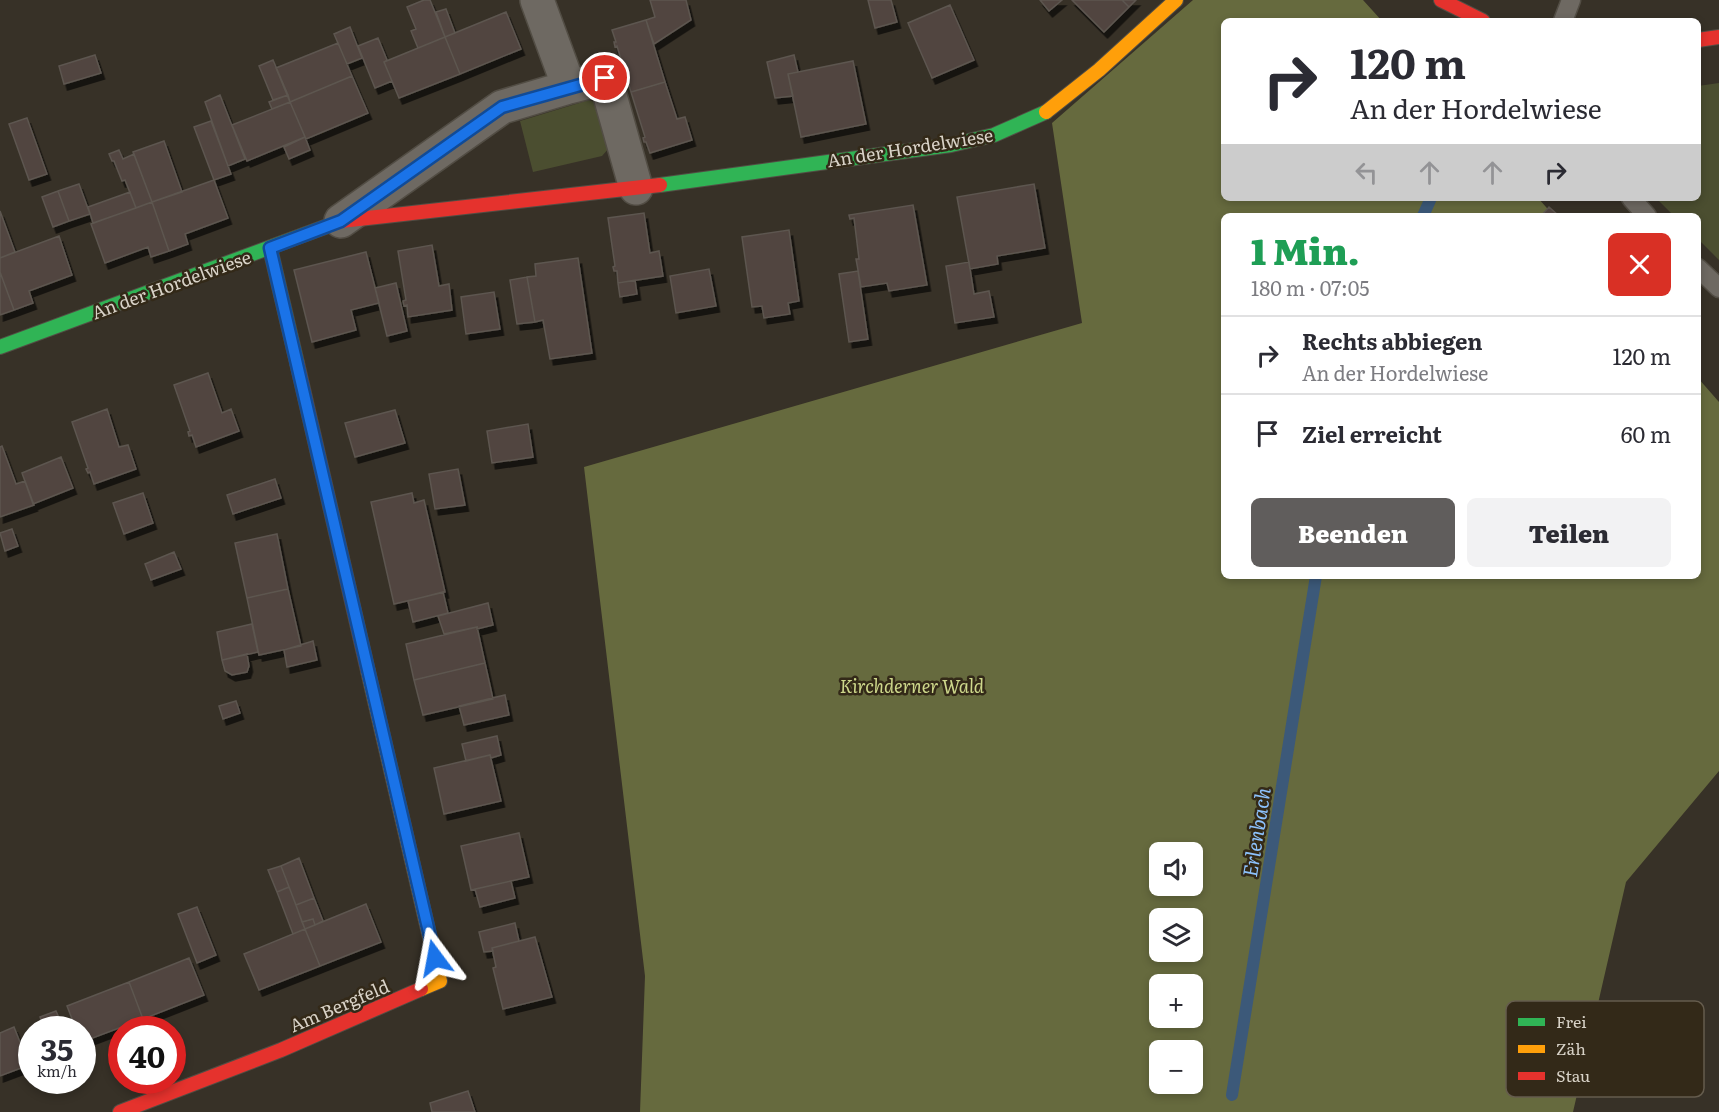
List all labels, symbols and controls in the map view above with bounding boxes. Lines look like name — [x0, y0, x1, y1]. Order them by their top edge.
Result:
text: 120 m — [1350, 30, 1466, 92]
icon: right — [1251, 42, 1329, 120]
pin — [579, 52, 630, 103]
icon: arrive — [588, 61, 621, 94]
text: An der Hordelwiese — [1350, 87, 1602, 127]
street label: An der Hordelwiese — [825, 121, 995, 173]
icon: left — [1350, 156, 1383, 189]
icon: ahead — [1413, 156, 1446, 189]
icon: ahead — [1476, 156, 1509, 189]
icon: right — [1539, 156, 1572, 189]
text: 1 Min. — [1251, 223, 1360, 276]
button: close — [1608, 233, 1671, 296]
street label: An der Hordelwiese — [88, 243, 254, 325]
text: 180 m · 07:05 — [1251, 272, 1369, 302]
text: Rechts abbiegen — [1302, 324, 1482, 357]
icon: right — [1251, 339, 1284, 372]
text: 120 m — [1612, 339, 1671, 372]
text: An der Hordelwiese — [1302, 357, 1488, 387]
icon: arrive — [1251, 417, 1284, 450]
text: Ziel erreicht — [1302, 417, 1442, 450]
text: 60 m — [1621, 417, 1671, 450]
button: Beenden — [1251, 498, 1455, 567]
button: Teilen — [1467, 498, 1671, 567]
park label: Kirchderner Wald — [840, 672, 985, 699]
water label: Erlenbach — [1233, 785, 1277, 879]
map controls — [1149, 842, 1203, 1094]
button: sound — [1149, 842, 1203, 896]
button: layers — [1149, 908, 1203, 962]
position arrow — [403, 926, 467, 990]
street label: Am Bergfeld — [285, 972, 393, 1038]
button: + — [1149, 974, 1203, 1028]
legend — [1506, 1001, 1704, 1097]
text: Frei — [1556, 1009, 1587, 1033]
speed limit sign: 40 — [108, 1016, 186, 1094]
text: 35 — [41, 1026, 73, 1070]
text: Zäh — [1556, 1036, 1586, 1060]
button: − — [1149, 1040, 1203, 1094]
text: km/h — [37, 1059, 77, 1082]
text: Stau — [1556, 1063, 1590, 1087]

